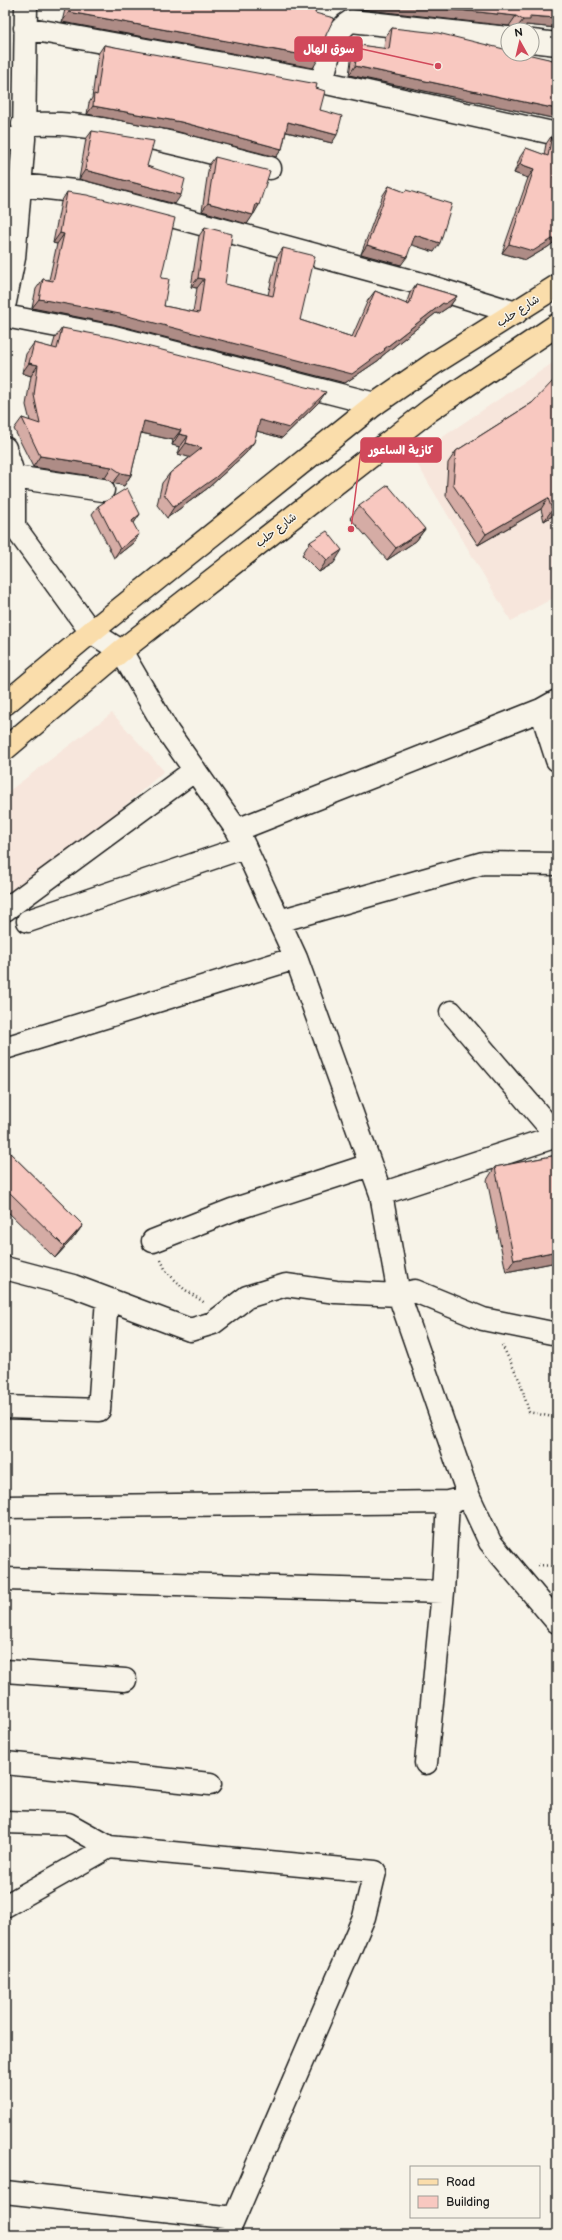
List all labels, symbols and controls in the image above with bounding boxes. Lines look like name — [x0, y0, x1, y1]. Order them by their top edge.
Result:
north arrow — [500, 22, 540, 62]
text: N — [514, 26, 524, 40]
callout: سوق الهال — [295, 37, 362, 61]
text: سوق الهال — [303, 42, 355, 57]
street label: شارع حلب — [494, 292, 543, 331]
callout: كازية الساعور — [361, 438, 441, 462]
text: كازية الساعور — [368, 443, 434, 458]
street label: شارع حلب — [253, 510, 300, 552]
legend — [410, 2166, 540, 2218]
text: Road — [446, 2175, 475, 2190]
text: Building — [446, 2195, 490, 2210]

